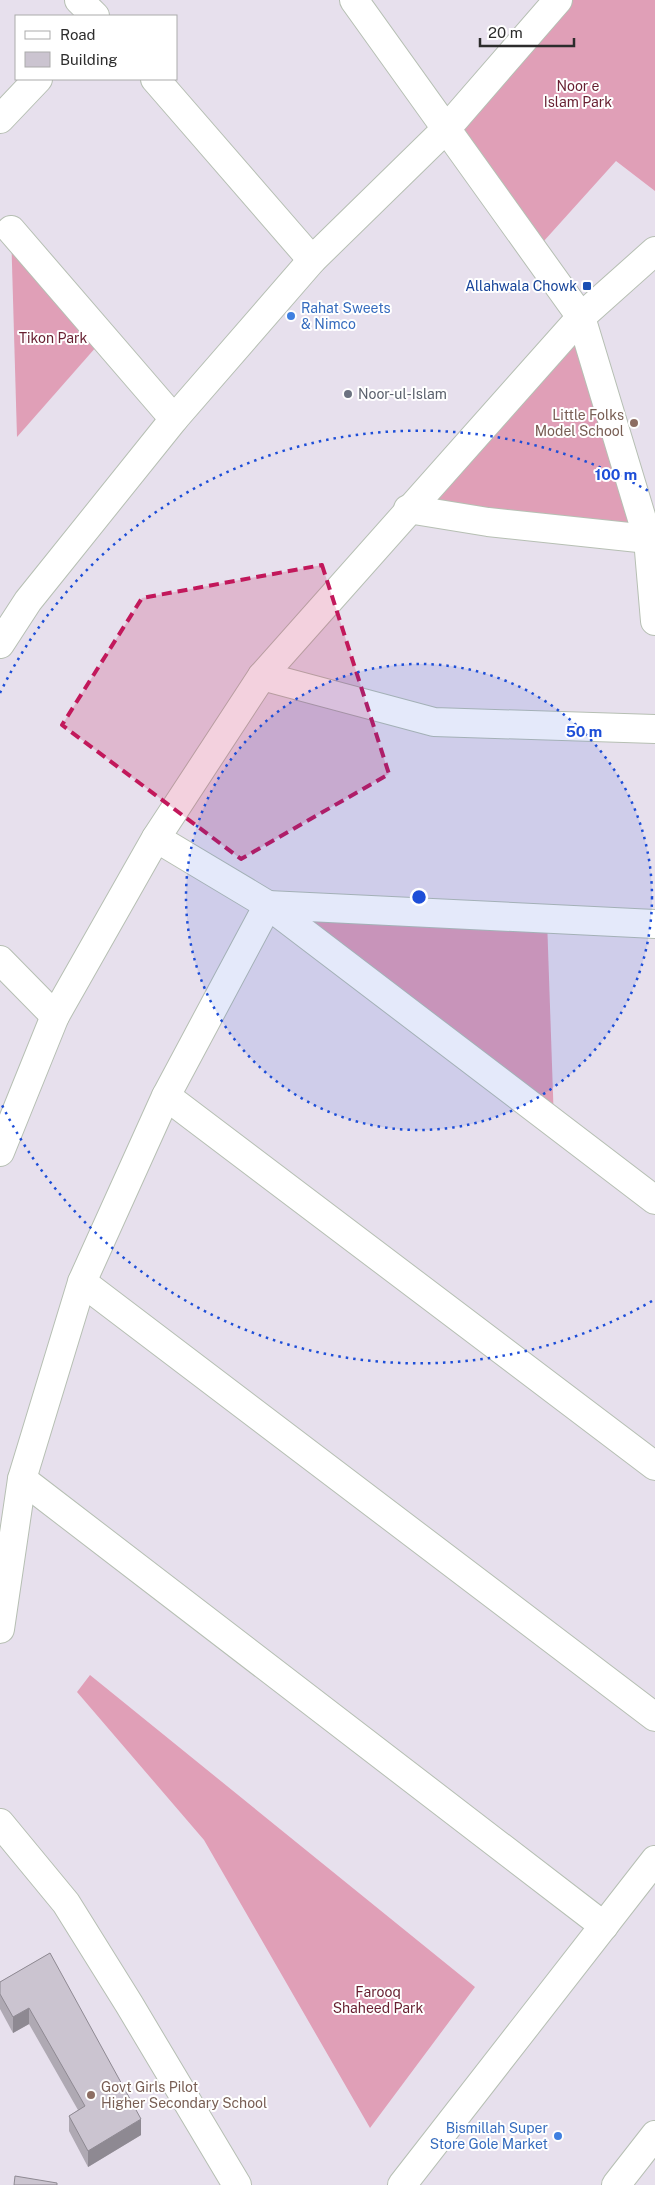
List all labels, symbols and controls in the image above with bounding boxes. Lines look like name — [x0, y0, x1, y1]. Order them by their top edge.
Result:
legend — [15, 15, 178, 80]
scale bar — [480, 15, 574, 47]
text: 20 m — [488, 24, 523, 41]
text: Road — [60, 26, 96, 43]
text: Building — [60, 51, 118, 68]
park label: Noor e Islam Park — [544, 78, 612, 110]
place label: Allahwala Chowk — [465, 278, 577, 294]
marker: Allahwala Chowk — [581, 280, 593, 292]
place label: Rahat Sweets & Nimco — [301, 300, 391, 332]
marker: Rahat Sweets & Nimco — [285, 310, 297, 322]
park label: Tikon Park — [19, 330, 87, 346]
place label: Noor-ul-Islam — [358, 386, 447, 402]
marker: Noor-ul-Islam — [342, 388, 354, 400]
place label: Little Folks Model School — [535, 407, 624, 439]
marker: Little Folks Model School — [628, 417, 640, 429]
text: 100 m — [595, 466, 637, 483]
text: 50 m — [566, 723, 602, 740]
centre of rings — [410, 888, 428, 906]
park label: Farooq Shaheed Park — [333, 1984, 423, 2016]
place label: Govt Girls Pilot Higher Secondary School — [101, 2079, 267, 2111]
marker: Govt Girls Pilot Higher Secondary School — [85, 2089, 97, 2101]
place label: Bismillah Super Store Gole Market — [430, 2120, 548, 2152]
marker: Bismillah Super Store Gole Market — [552, 2130, 564, 2142]

